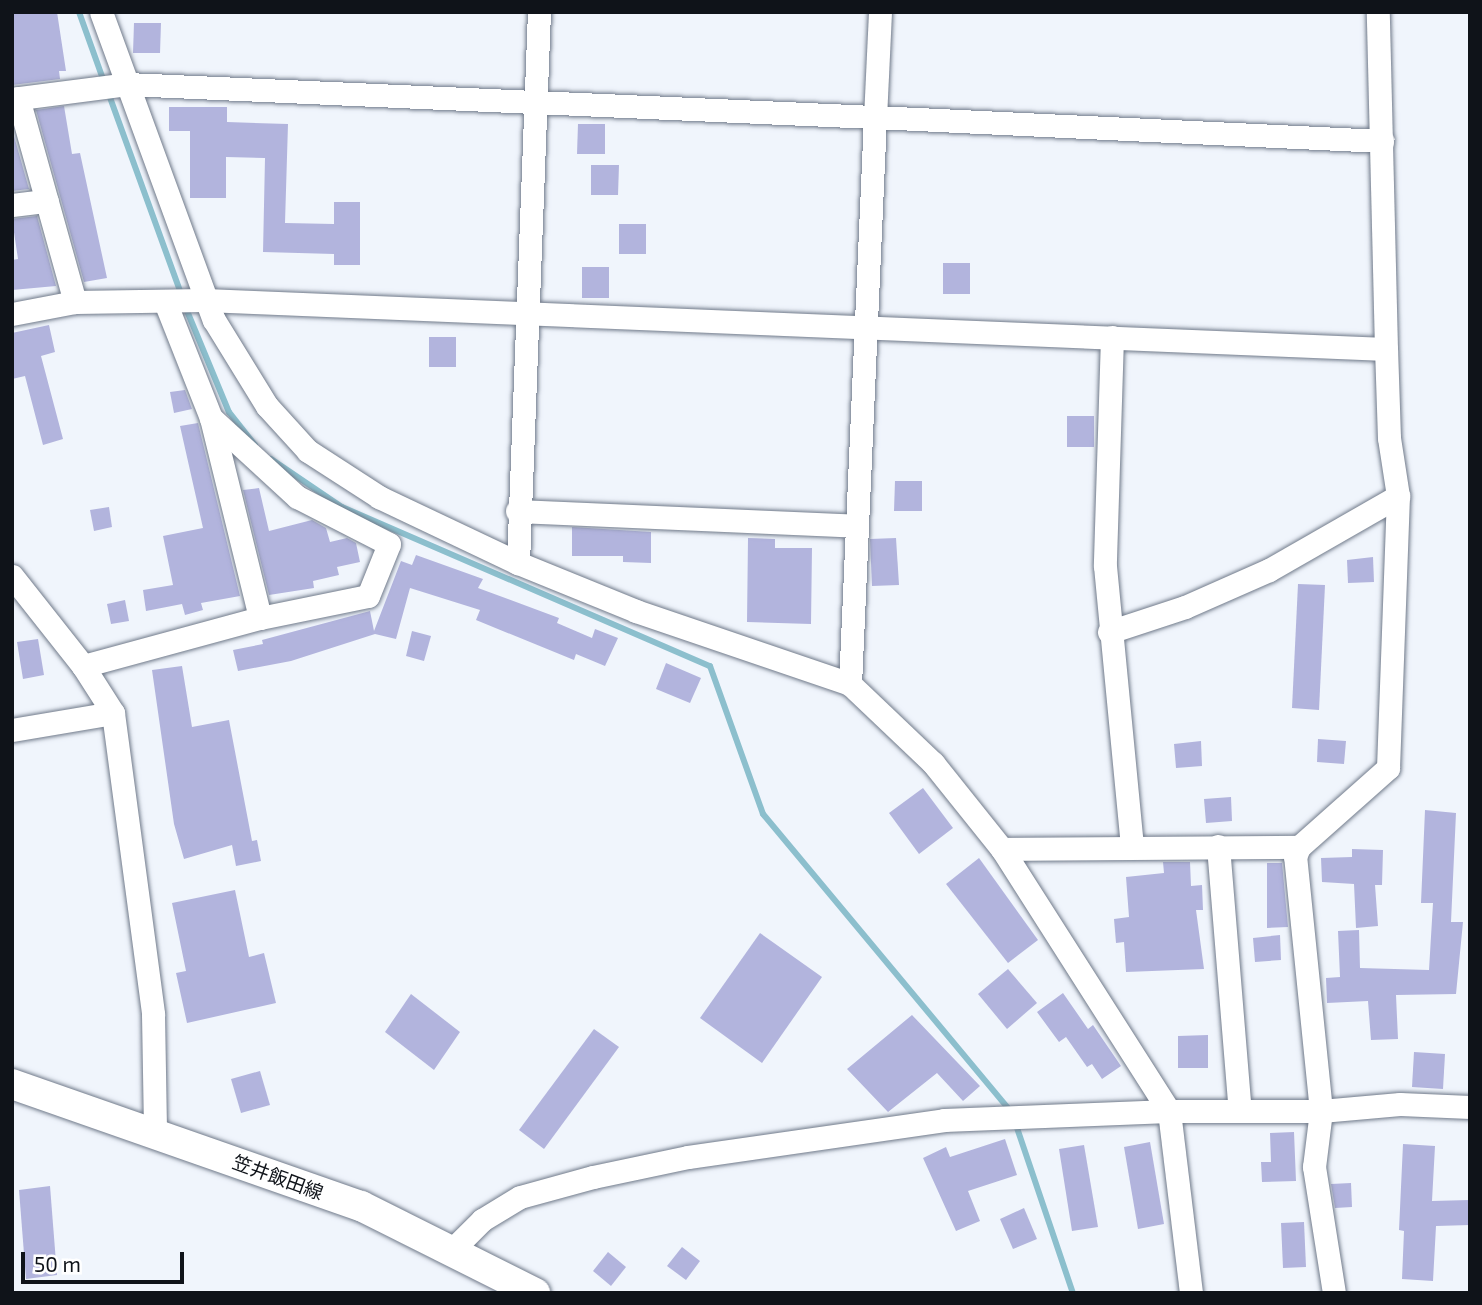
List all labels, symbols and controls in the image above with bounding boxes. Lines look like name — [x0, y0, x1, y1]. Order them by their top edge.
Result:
street label: 笠井飯田線 — [229, 1150, 327, 1204]
scale bar — [24, 1238, 187, 1282]
text: 50 m — [34, 1251, 81, 1276]

